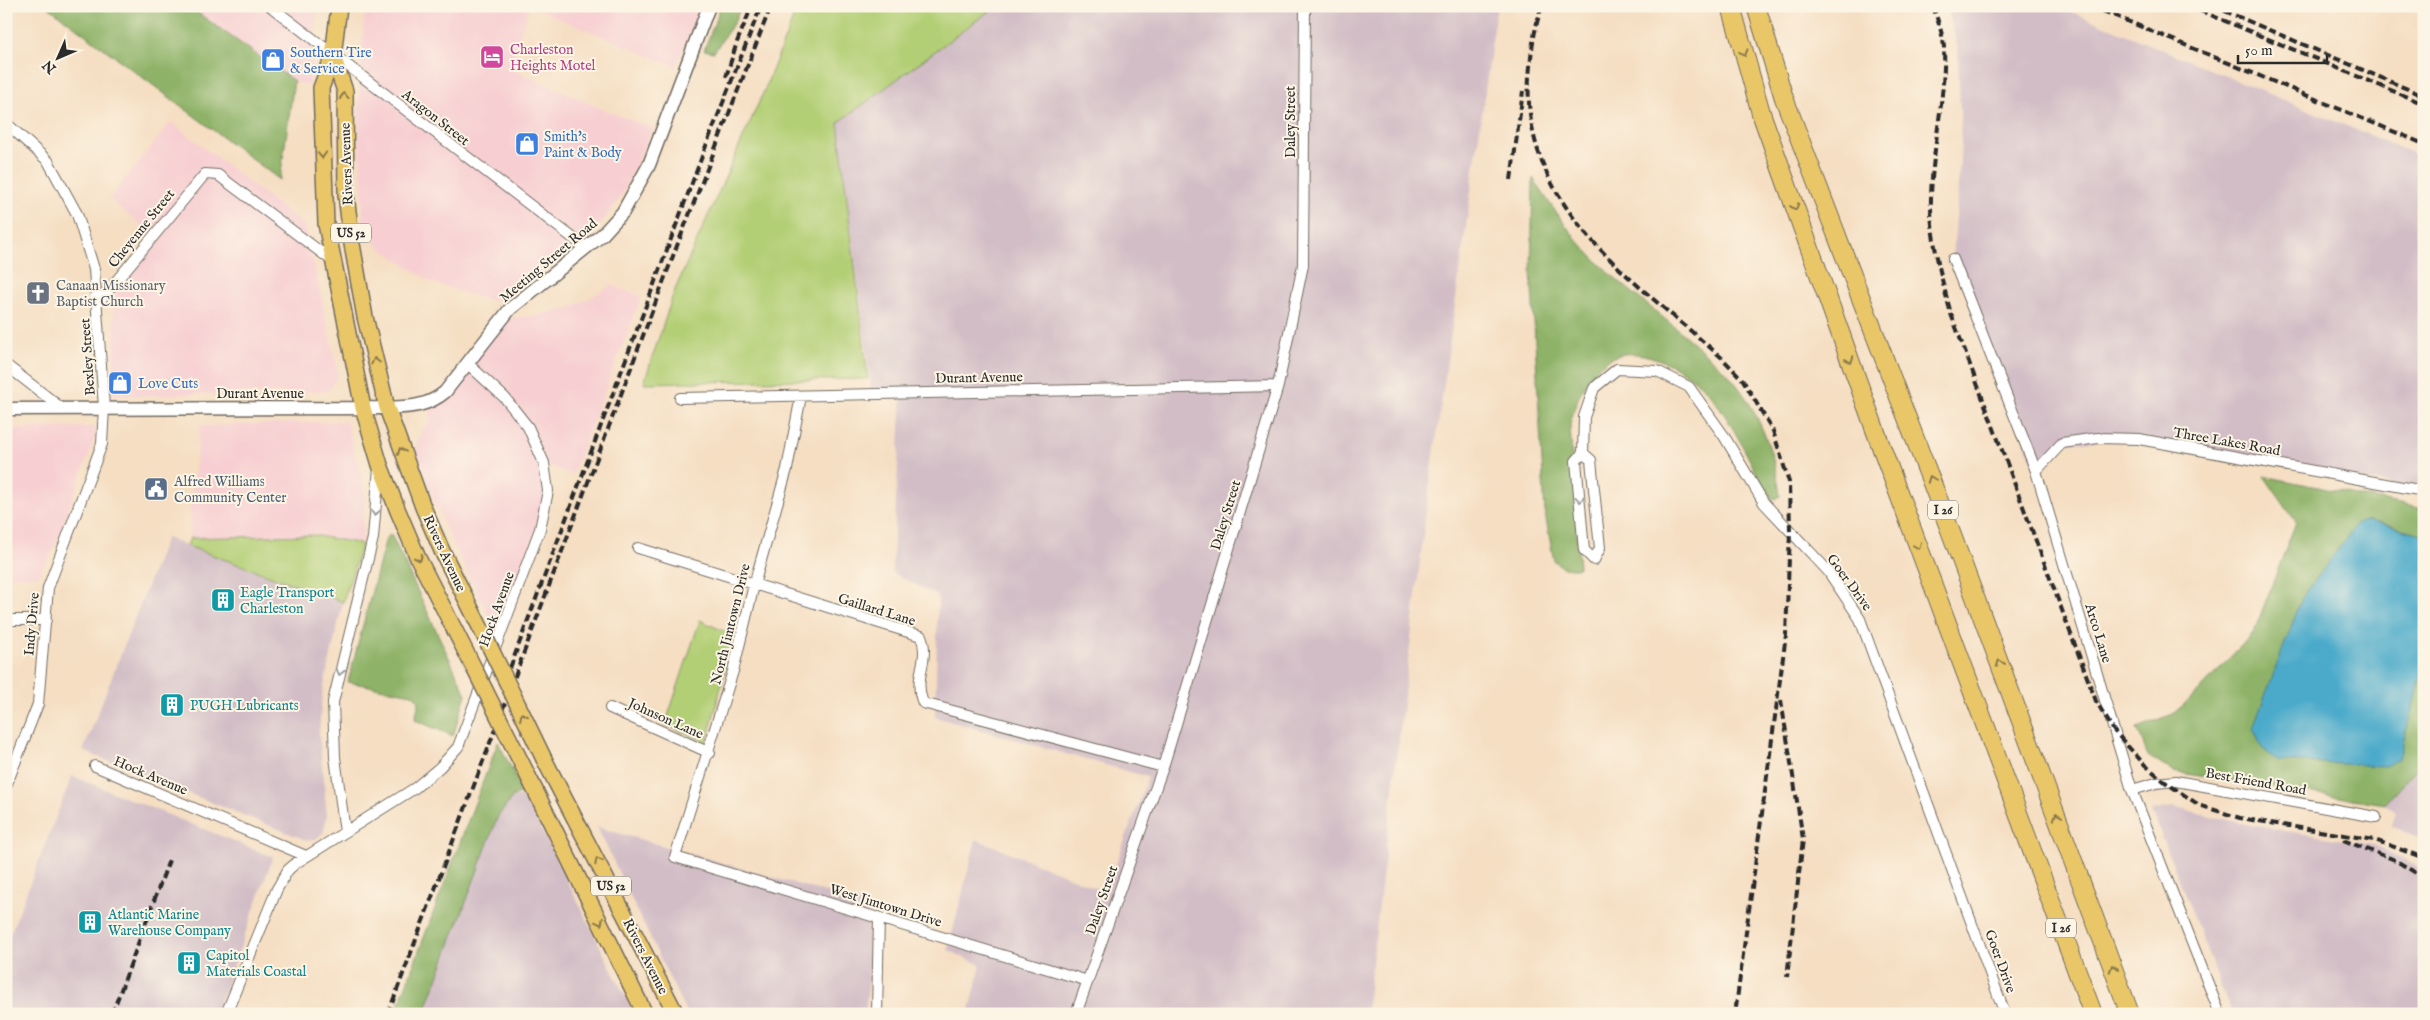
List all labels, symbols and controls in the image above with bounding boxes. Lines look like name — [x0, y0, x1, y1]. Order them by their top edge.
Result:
north arrow — [32, 32, 82, 82]
scale bar — [2238, 32, 2326, 64]
place label: Charleston Heights Motel — [510, 41, 596, 75]
text: 50 m — [2245, 41, 2273, 60]
place label: Southern Tire & Service — [290, 44, 372, 78]
hotel icon: Charleston Heights Motel — [479, 44, 505, 70]
shop icon: Southern Tire & Service — [260, 47, 286, 73]
one-way arrow — [1738, 49, 1749, 58]
text: N — [39, 56, 61, 78]
street label: Aragon Street — [397, 85, 473, 150]
street label: Daley Street — [1282, 86, 1300, 158]
one-way arrow — [339, 92, 350, 100]
street label: Rivers Avenue — [337, 122, 357, 206]
place label: Smith's Paint & Body — [544, 128, 622, 162]
shop icon: Smith's Paint & Body — [514, 131, 540, 157]
one-way arrow — [317, 151, 328, 159]
street label: Cheyenne Street — [105, 185, 179, 272]
one-way arrow — [1789, 203, 1799, 211]
street label: Meeting Street Road — [496, 214, 602, 307]
road number: US 52 — [331, 224, 371, 242]
place label: Canaan Missionary Baptist Church — [56, 277, 166, 311]
church icon: Canaan Missionary Baptist Church — [25, 280, 51, 306]
street label: Bexley Street — [76, 317, 100, 396]
one-way arrow — [370, 356, 381, 365]
one-way arrow — [1844, 356, 1854, 364]
street label: Durant Avenue — [935, 368, 1024, 388]
shop icon: Love Cuts — [107, 370, 133, 396]
place label: Love Cuts — [138, 375, 198, 393]
street label: Durant Avenue — [216, 385, 304, 403]
street label: Three Lakes Road — [2172, 424, 2282, 460]
one-way arrow — [397, 447, 407, 456]
place label: Alfred Williams Community Center — [173, 473, 286, 507]
one-way arrow — [1926, 475, 1936, 483]
public building icon: Alfred Williams Community Center — [143, 476, 169, 502]
street label: Daley Street — [1207, 478, 1245, 552]
one-way arrow — [1574, 496, 1585, 504]
road number: I 26 — [1928, 500, 1958, 520]
one-way arrow — [370, 509, 381, 517]
street label: Rivers Avenue — [418, 512, 470, 595]
one-way arrow — [1912, 541, 1922, 550]
street label: Goer Drive — [1823, 551, 1876, 615]
one-way arrow — [413, 553, 423, 562]
street label: North Jimtown Drive — [707, 561, 755, 687]
street label: Hock Avenue — [475, 569, 519, 649]
place label: Eagle Transport Charleston — [240, 584, 335, 618]
building icon: Eagle Transport Charleston — [210, 587, 236, 613]
street label: Gaillard Lane — [836, 590, 918, 630]
street label: Indy Drive — [20, 591, 44, 656]
street label: Arco Lane — [2080, 600, 2116, 666]
one-way arrow — [1996, 660, 2006, 668]
one-way arrow — [335, 667, 346, 676]
building icon: PUGH Lubricants — [159, 692, 185, 718]
street label: Johnson Lane — [623, 693, 707, 744]
place label: PUGH Lubricants — [190, 697, 299, 715]
one-way arrow — [519, 712, 529, 721]
street label: Hock Avenue — [111, 752, 191, 800]
street label: Best Friend Road — [2204, 764, 2308, 800]
one-way arrow — [2053, 812, 2063, 821]
one-way arrow — [594, 858, 604, 867]
street label: Daley Street — [1082, 863, 1122, 937]
road number: US 52 — [591, 876, 631, 896]
street label: West Jimtown Drive — [827, 880, 945, 932]
place label: Atlantic Marine Warehouse Company — [107, 906, 231, 940]
building icon: Atlantic Marine Warehouse Company — [77, 909, 103, 935]
street label: Rivers Avenue — [618, 916, 672, 998]
one-way arrow — [593, 917, 604, 926]
road number: I 26 — [2046, 918, 2076, 938]
street label: Goer Drive — [1980, 927, 2020, 996]
place label: Capitol Materials Coastal — [206, 947, 307, 981]
building icon: Capitol Materials Coastal — [176, 950, 202, 976]
one-way arrow — [2109, 964, 2119, 973]

